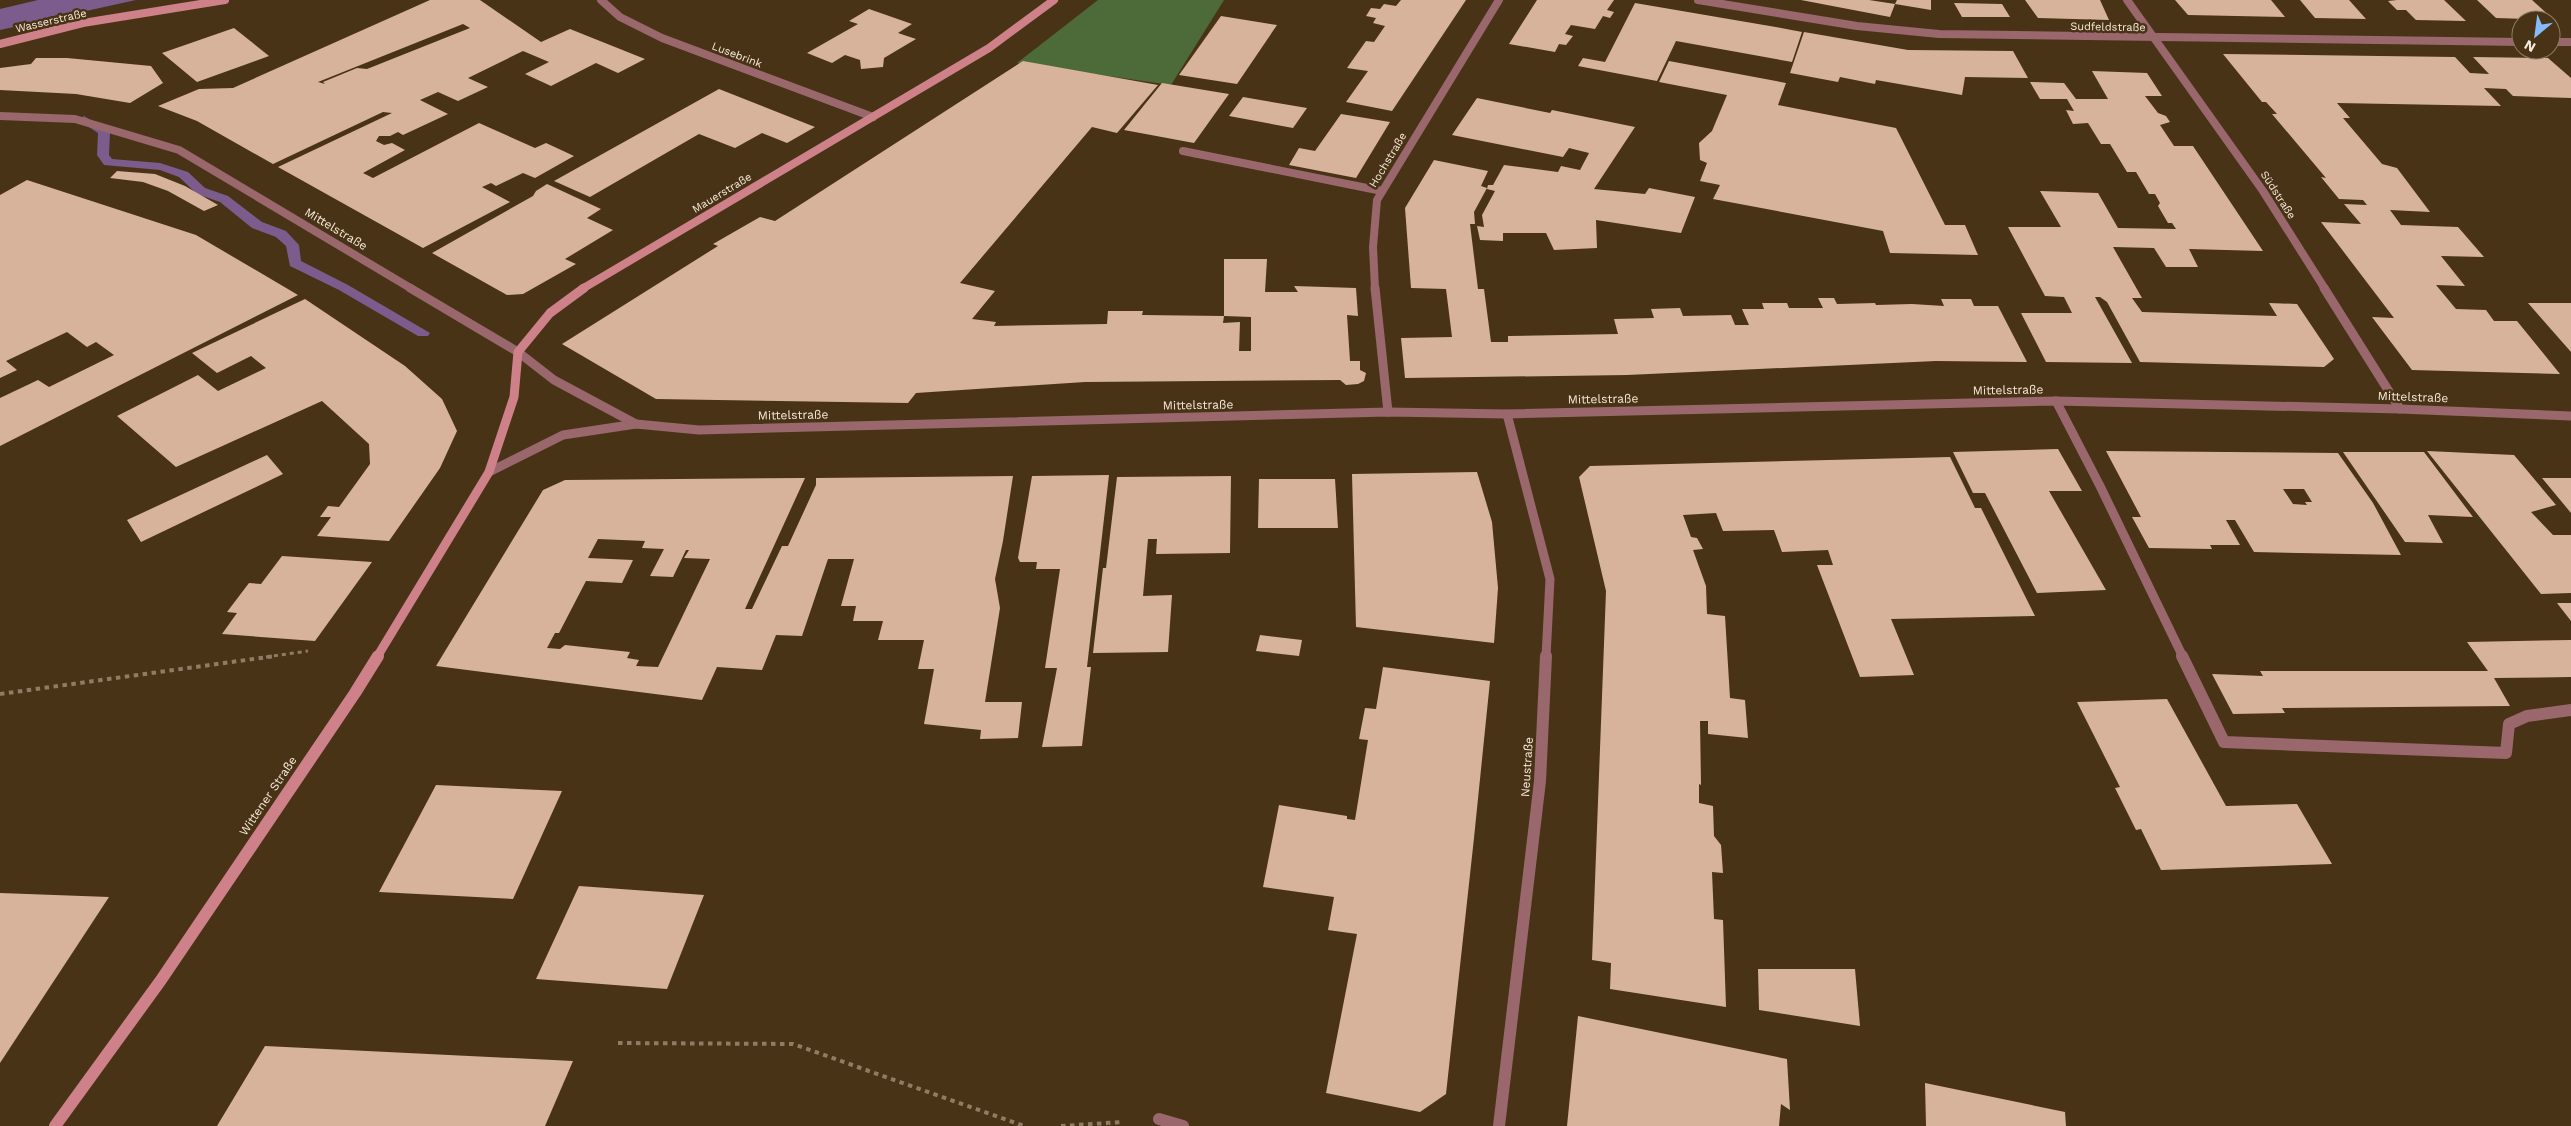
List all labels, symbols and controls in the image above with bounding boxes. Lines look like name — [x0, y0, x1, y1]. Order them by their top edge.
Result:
street label: Wasserstraße — [14, 6, 88, 36]
north arrow — [2511, 10, 2561, 60]
street label: Sudfeldstraße — [2070, 20, 2146, 34]
text: N — [2521, 37, 2538, 56]
street label: Lusebrink — [710, 39, 764, 71]
street label: Hochstraße — [1367, 130, 1409, 190]
street label: Südstraße — [2258, 168, 2298, 222]
street label: Mauerstraße — [690, 170, 754, 216]
street label: Mittelstraße — [302, 205, 370, 253]
street label: Mittelstraße — [1973, 382, 2043, 398]
street label: Mittelstraße — [2378, 389, 2449, 405]
street label: Mittelstraße — [1568, 391, 1638, 407]
street label: Mittelstraße — [1163, 397, 1233, 413]
street label: Mittelstraße — [758, 407, 828, 423]
street label: Neustraße — [1518, 736, 1536, 798]
street label: Wittener Straße — [236, 754, 300, 838]

